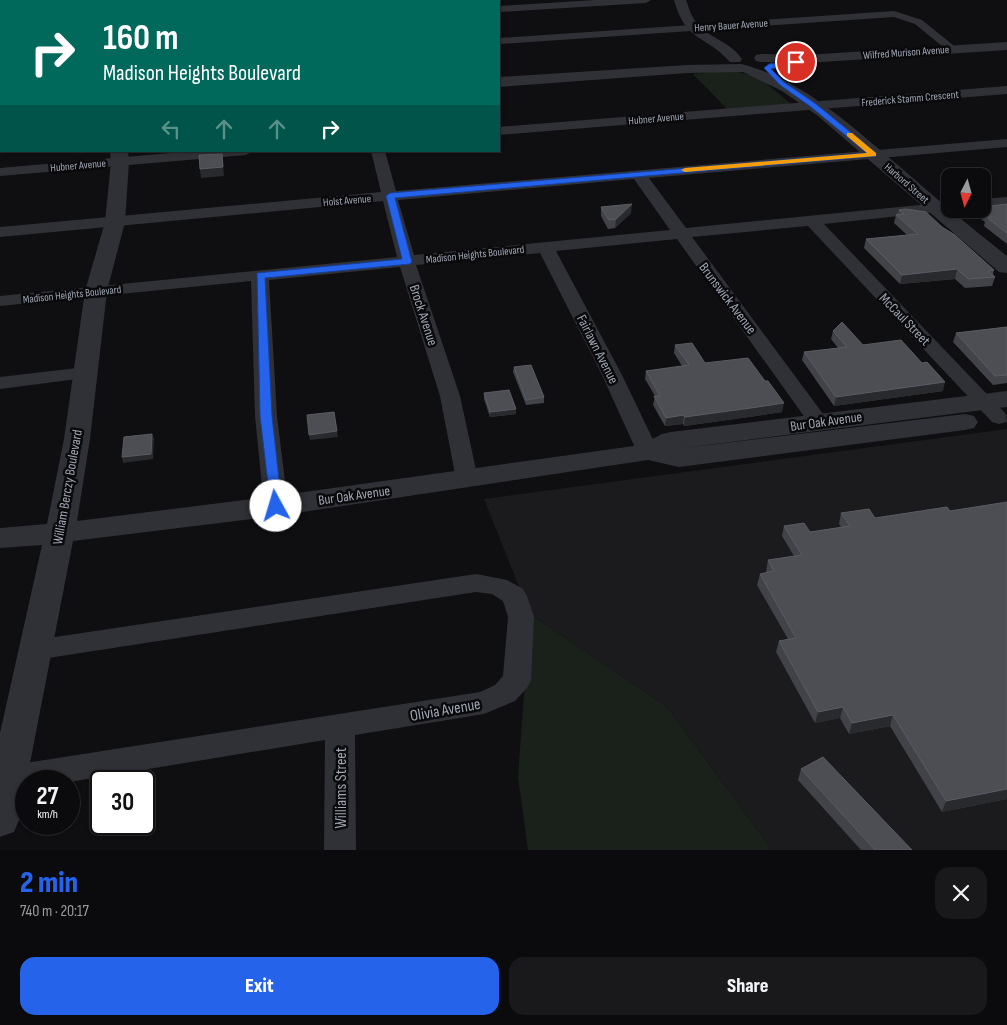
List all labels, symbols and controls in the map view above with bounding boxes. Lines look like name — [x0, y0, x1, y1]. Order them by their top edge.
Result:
street label: Henry Bauer Avenue — [694, 16, 768, 35]
text: 160 m — [103, 17, 179, 60]
icon: right — [20, 20, 85, 85]
pin — [775, 41, 817, 83]
street label: Wilfred Murison Avenue — [862, 43, 950, 62]
icon: arrive — [782, 48, 810, 76]
text: Madison Heights Boulevard — [103, 60, 301, 87]
street label: Frederick Stamm Crescent — [861, 88, 960, 109]
street label: Hubner Avenue — [628, 110, 684, 127]
icon: left — [157, 115, 185, 143]
icon: ahead — [210, 115, 238, 143]
icon: ahead — [263, 115, 291, 143]
icon: right — [316, 115, 344, 143]
street label: Hubner Avenue — [50, 157, 106, 174]
street label: Harbord Street — [882, 161, 932, 207]
north arrow — [941, 168, 991, 218]
map controls — [941, 168, 991, 218]
street label: Holst Avenue — [322, 192, 372, 209]
street label: Madison Heights Boulevard — [425, 243, 525, 266]
street label: Brunswick Avenue — [695, 259, 760, 337]
street label: Brock Avenue — [406, 282, 441, 348]
street label: Madison Heights Boulevard — [22, 283, 122, 306]
street label: McCaul Street — [876, 290, 934, 349]
street label: Fairlawn Avenue — [573, 312, 622, 387]
street label: Bur Oak Avenue — [789, 408, 863, 435]
street label: William Berczy Boulevard — [49, 428, 86, 546]
position arrow — [249, 479, 301, 531]
street label: Bur Oak Avenue — [317, 482, 391, 509]
street label: Olivia Avenue — [409, 695, 482, 726]
street label: Williams Street — [332, 747, 351, 829]
speed limit sign: 30 — [90, 770, 155, 835]
text: 27 — [37, 781, 58, 812]
text: km/h — [37, 807, 58, 822]
text: 2 min — [20, 865, 78, 901]
button: close — [935, 867, 987, 919]
text: 740 m · 20:17 — [20, 902, 89, 921]
button: Exit — [20, 957, 499, 1015]
button: Share — [509, 957, 987, 1015]

